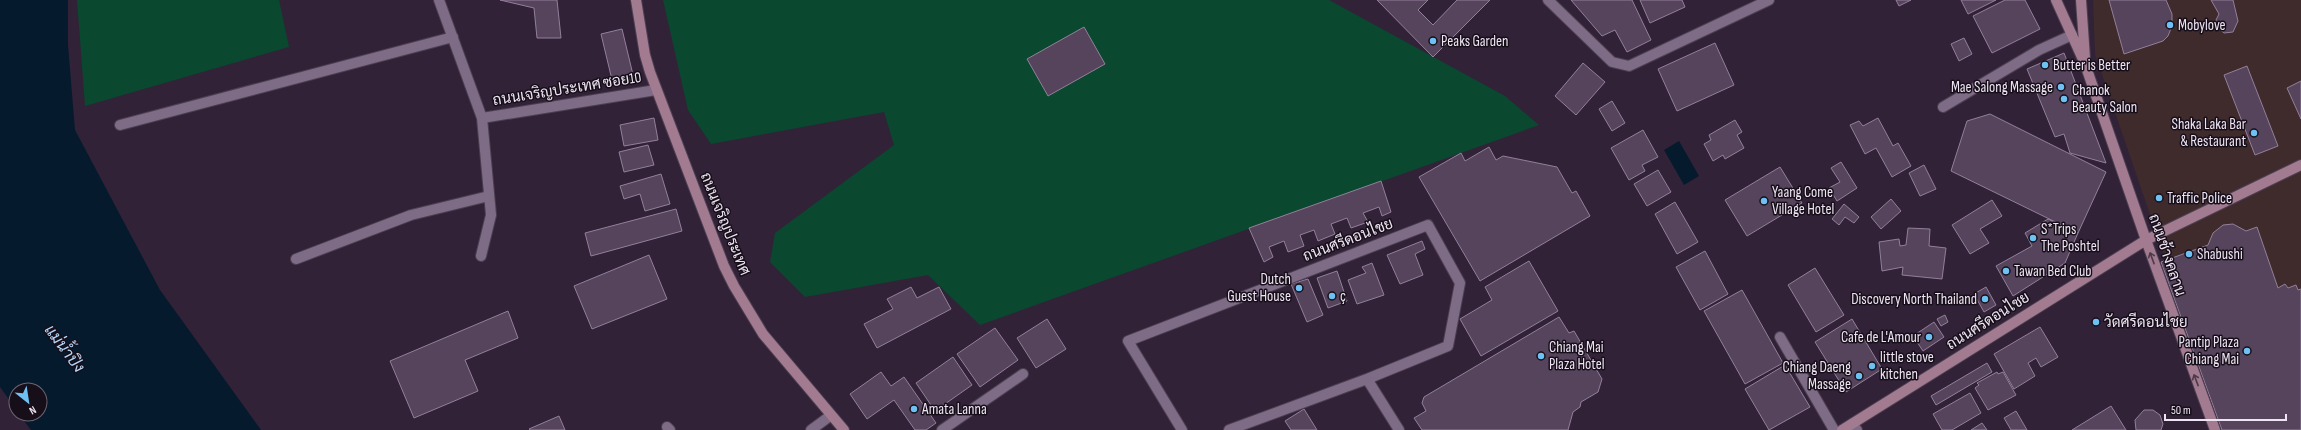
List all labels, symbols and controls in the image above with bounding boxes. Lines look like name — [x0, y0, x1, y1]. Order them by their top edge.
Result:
place label: Mobylove — [2178, 16, 2226, 35]
marker: Mobylove — [2165, 20, 2175, 30]
place label: Peaks Garden — [1441, 32, 1508, 51]
marker: Peaks Garden — [1428, 36, 1438, 46]
place label: Butter is Better — [2053, 56, 2131, 75]
marker: Butter is Better — [2040, 60, 2050, 70]
street label: ถนนเจริญประเทศ ซอย10 — [491, 68, 643, 110]
place label: Mae Salong Massage — [1951, 78, 2053, 97]
place label: Chanok Beauty Salon — [2072, 81, 2137, 117]
marker: Mae Salong Massage — [2056, 82, 2066, 92]
marker: Chanok Beauty Salon — [2059, 94, 2069, 104]
place label: Shaka Laka Bar & Restaurant — [2171, 115, 2247, 151]
marker: Shaka Laka Bar & Restaurant — [2249, 128, 2259, 138]
street label: ถนนเจริญประเทศ — [696, 170, 754, 278]
place label: Yaang Come Village Hotel — [1772, 183, 1834, 219]
place label: Traffic Police — [2167, 189, 2232, 208]
marker: Traffic Police — [2154, 193, 2164, 203]
marker: Yaang Come Village Hotel — [1759, 196, 1769, 206]
street label: ถนนช้างคลาน — [2144, 211, 2191, 299]
street label: ถนนศรีดอนไชย — [1300, 213, 1396, 266]
place label: S*Trips The Poshtel — [2041, 220, 2100, 256]
marker: S*Trips The Poshtel — [2028, 233, 2038, 243]
place label: Shabushi — [2197, 245, 2243, 264]
marker: Shabushi — [2184, 249, 2194, 259]
one-way arrow — [2148, 253, 2156, 265]
place label: Tawan Bed Club — [2014, 262, 2092, 281]
marker: Tawan Bed Club — [2001, 266, 2011, 276]
place label: Dutch Guest House — [1227, 270, 1291, 306]
marker: Dutch Guest House — [1294, 283, 1304, 293]
place label: ç — [1340, 287, 1346, 306]
street label: ถนนศรีดอนไชย — [1942, 287, 2033, 354]
place label: Discovery North Thailand — [1851, 290, 1977, 309]
marker: ç — [1327, 291, 1337, 301]
marker: Discovery North Thailand — [1980, 294, 1990, 304]
place label: วัดศรีดอนไชย — [2104, 312, 2188, 332]
marker: วัดศรีดอนไชย — [2091, 317, 2101, 327]
water label: แม่น้ำปิง — [40, 318, 93, 377]
place label: Cafe de L'Amour — [1841, 328, 1922, 347]
marker: Cafe de L'Amour — [1924, 332, 1934, 342]
place label: Pantip Plaza Chiang Mai — [2179, 333, 2239, 369]
place label: Chiang Mai Plaza Hotel — [1549, 338, 1605, 374]
marker: Pantip Plaza Chiang Mai — [2242, 346, 2252, 356]
place label: little stove kitchen — [1880, 348, 1934, 384]
marker: Chiang Mai Plaza Hotel — [1536, 351, 1546, 361]
place label: Chiang Daeng Massage — [1782, 358, 1851, 394]
marker: little stove kitchen — [1867, 361, 1877, 371]
marker: Chiang Daeng Massage — [1854, 371, 1864, 381]
one-way arrow — [2192, 375, 2200, 387]
north arrow — [8, 382, 48, 422]
scale bar — [2165, 396, 2286, 422]
place label: Amata Lanna — [921, 400, 987, 419]
text: N — [27, 403, 39, 417]
text: 50 m — [2171, 403, 2191, 418]
marker: Amata Lanna — [909, 404, 919, 414]

